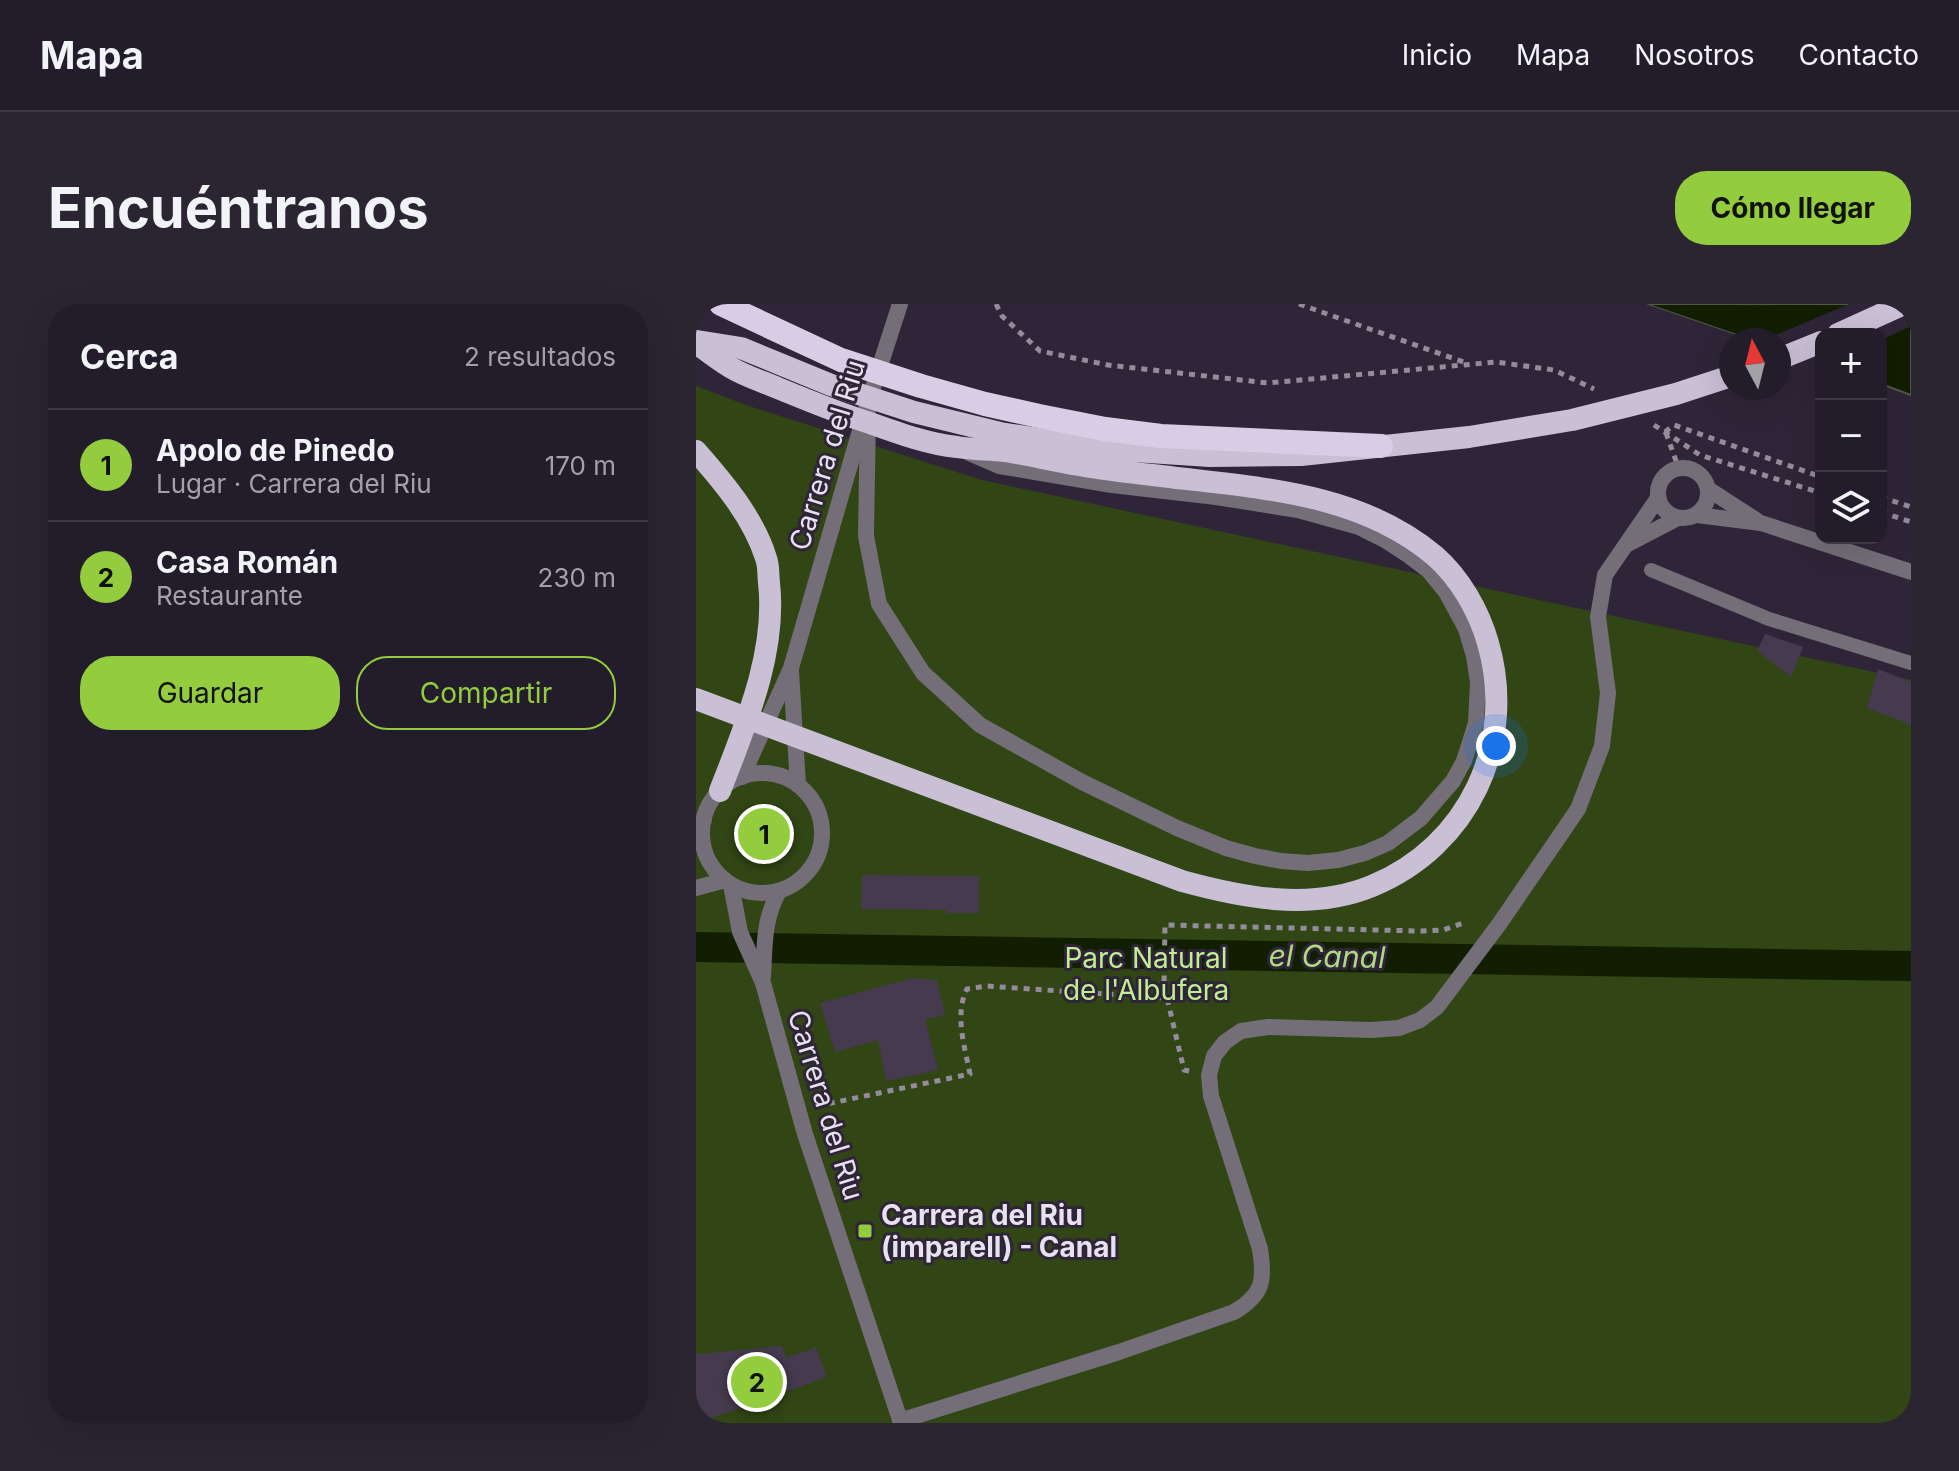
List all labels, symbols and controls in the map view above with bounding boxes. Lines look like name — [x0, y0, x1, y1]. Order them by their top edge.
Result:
text: Mapa — [40, 32, 144, 78]
text: Inicio — [1402, 38, 1472, 72]
text: Mapa — [1516, 38, 1590, 72]
text: Nosotros — [1634, 38, 1755, 72]
text: Contacto — [1799, 38, 1919, 72]
button: Cómo llegar — [1675, 171, 1911, 245]
text: Encuéntranos — [48, 174, 429, 242]
north arrow — [1719, 328, 1791, 400]
map controls — [1815, 328, 1887, 544]
button: + — [1815, 328, 1887, 400]
text: Cerca — [80, 336, 179, 377]
text: 2 resultados — [464, 341, 616, 372]
street label: Carrera del Riu — [782, 356, 872, 554]
button: − — [1815, 400, 1887, 472]
text: Apolo de Pinedo — [156, 432, 395, 468]
text: 1 — [100, 450, 112, 481]
text: 170 m — [545, 450, 616, 481]
text: Lugar · Carrera del Riu — [156, 468, 432, 499]
button: layers — [1815, 472, 1887, 544]
text: Casa Román — [156, 544, 338, 580]
text: 2 — [98, 562, 114, 593]
text: 230 m — [538, 562, 616, 593]
text: Restaurante — [156, 580, 303, 611]
button: Guardar — [80, 656, 340, 730]
button: Compartir — [356, 656, 616, 730]
your location — [1476, 726, 1516, 766]
pin: 1 — [738, 804, 790, 864]
water label: el Canal — [1268, 937, 1386, 975]
park label: Parc Natural de l'Albufera — [1063, 941, 1229, 1007]
street label: Carrera del Riu — [781, 1006, 871, 1204]
place label: Carrera del Riu (imparell) - Canal — [881, 1198, 1117, 1264]
marker: Carrera del Riu (imparell) - Canal — [856, 1222, 874, 1240]
pin: 2 — [731, 1352, 783, 1412]

